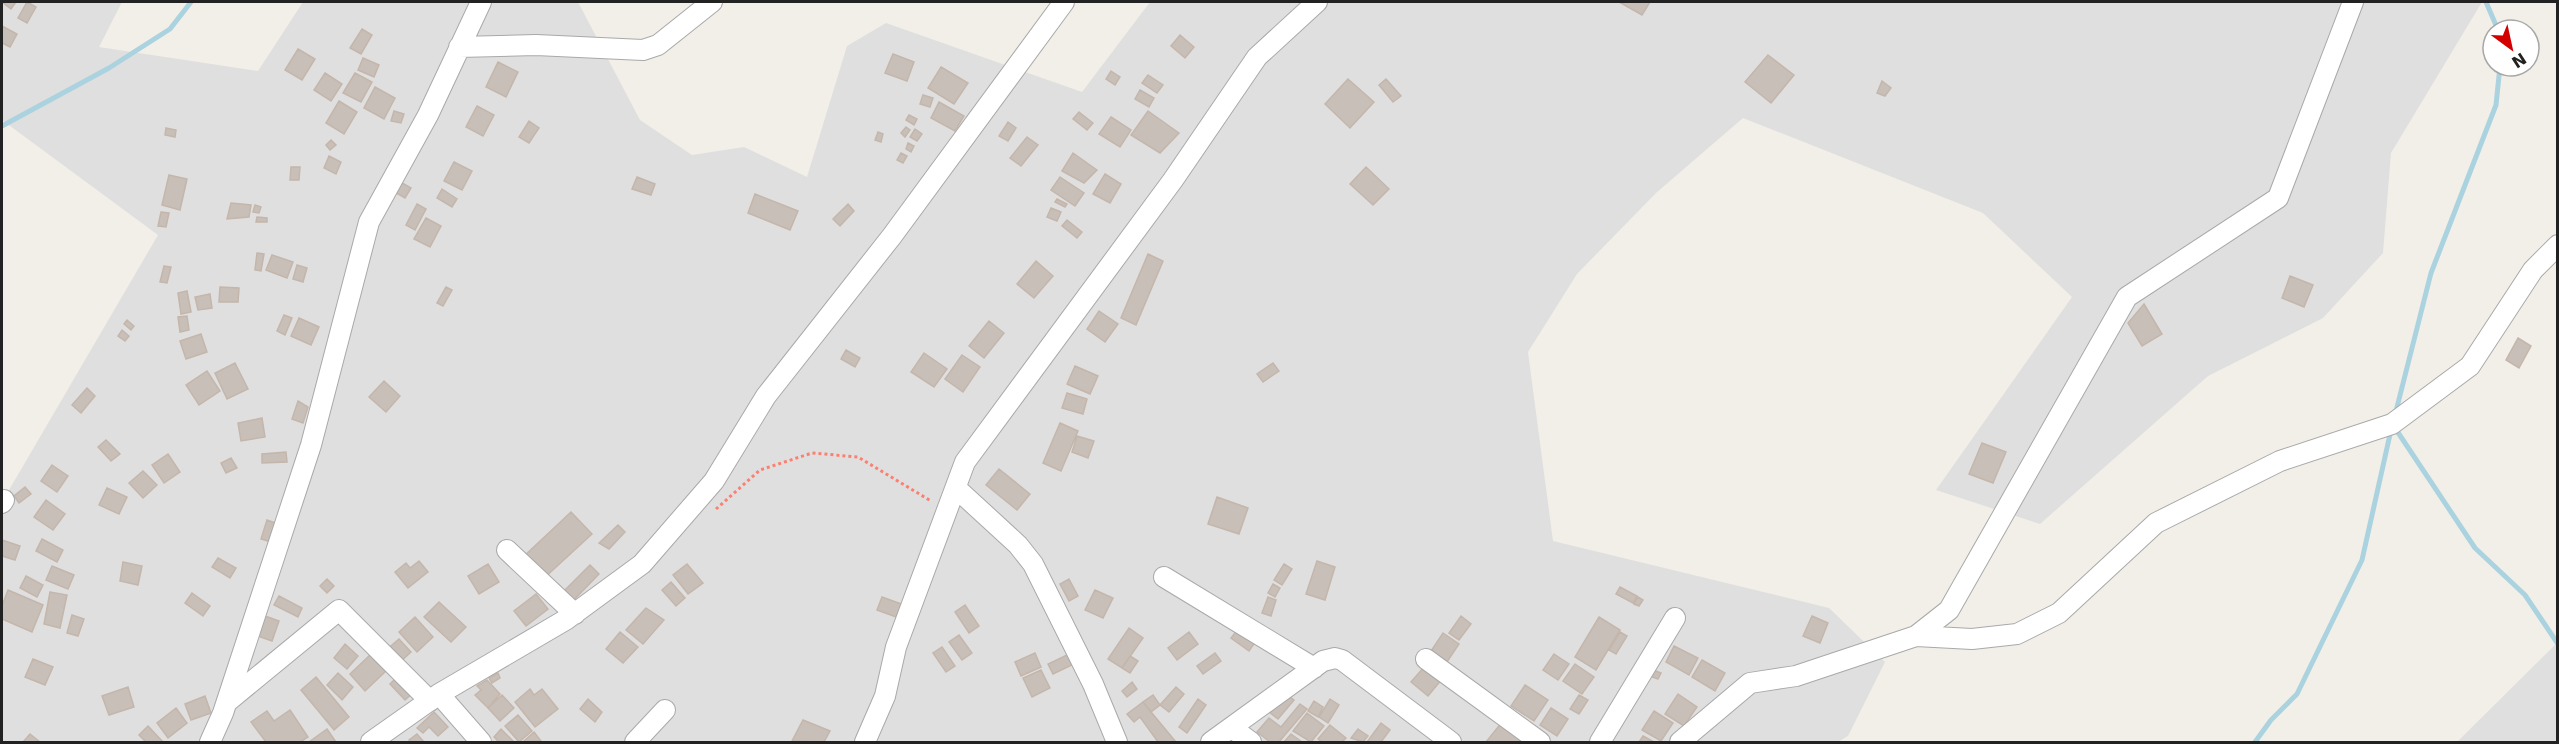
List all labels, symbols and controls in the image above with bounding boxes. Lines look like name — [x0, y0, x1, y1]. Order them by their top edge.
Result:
north arrow — [2481, 18, 2541, 78]
text: N — [2508, 49, 2530, 72]

